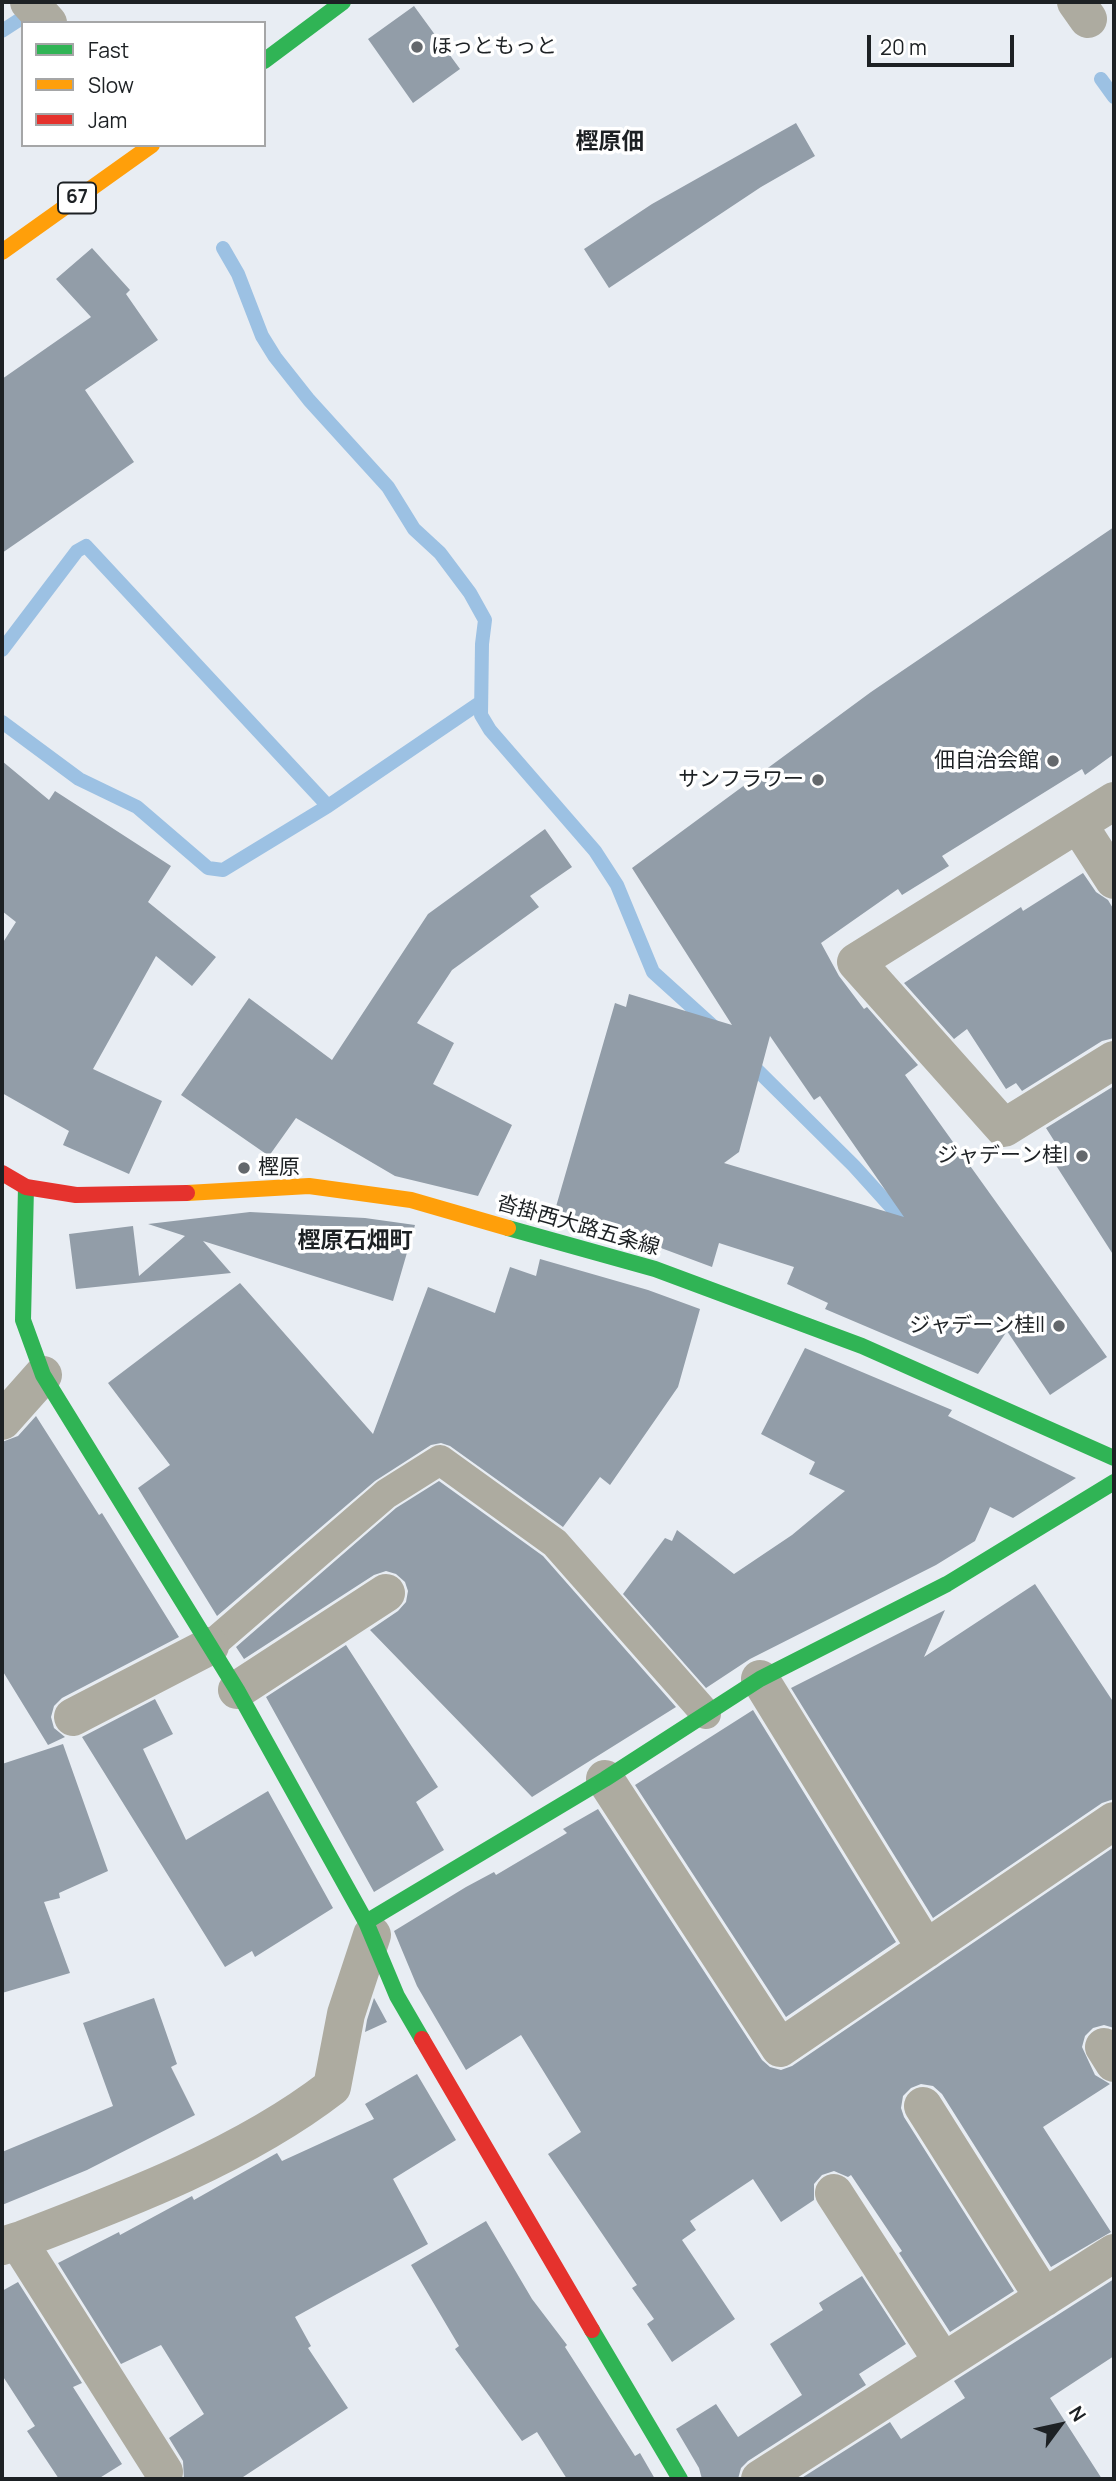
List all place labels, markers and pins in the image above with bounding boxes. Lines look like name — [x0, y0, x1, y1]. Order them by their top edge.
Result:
place label: ほっともっと — [431, 34, 557, 60]
marker: ほっともっと — [409, 39, 425, 55]
place label: 佃自治会館 — [934, 748, 1039, 774]
marker: 佃自治会館 — [1045, 753, 1061, 769]
place label: サンフラワー — [678, 767, 804, 793]
marker: サンフラワー — [810, 772, 826, 788]
place label: ジャデーン桂I — [937, 1143, 1068, 1169]
marker: ジャデーン桂I — [1074, 1148, 1090, 1164]
place label: 樫原 — [258, 1155, 300, 1181]
marker: 樫原 — [236, 1160, 252, 1176]
place label: ジャデーン桂II — [909, 1313, 1045, 1339]
marker: ジャデーン桂II — [1051, 1318, 1067, 1334]

